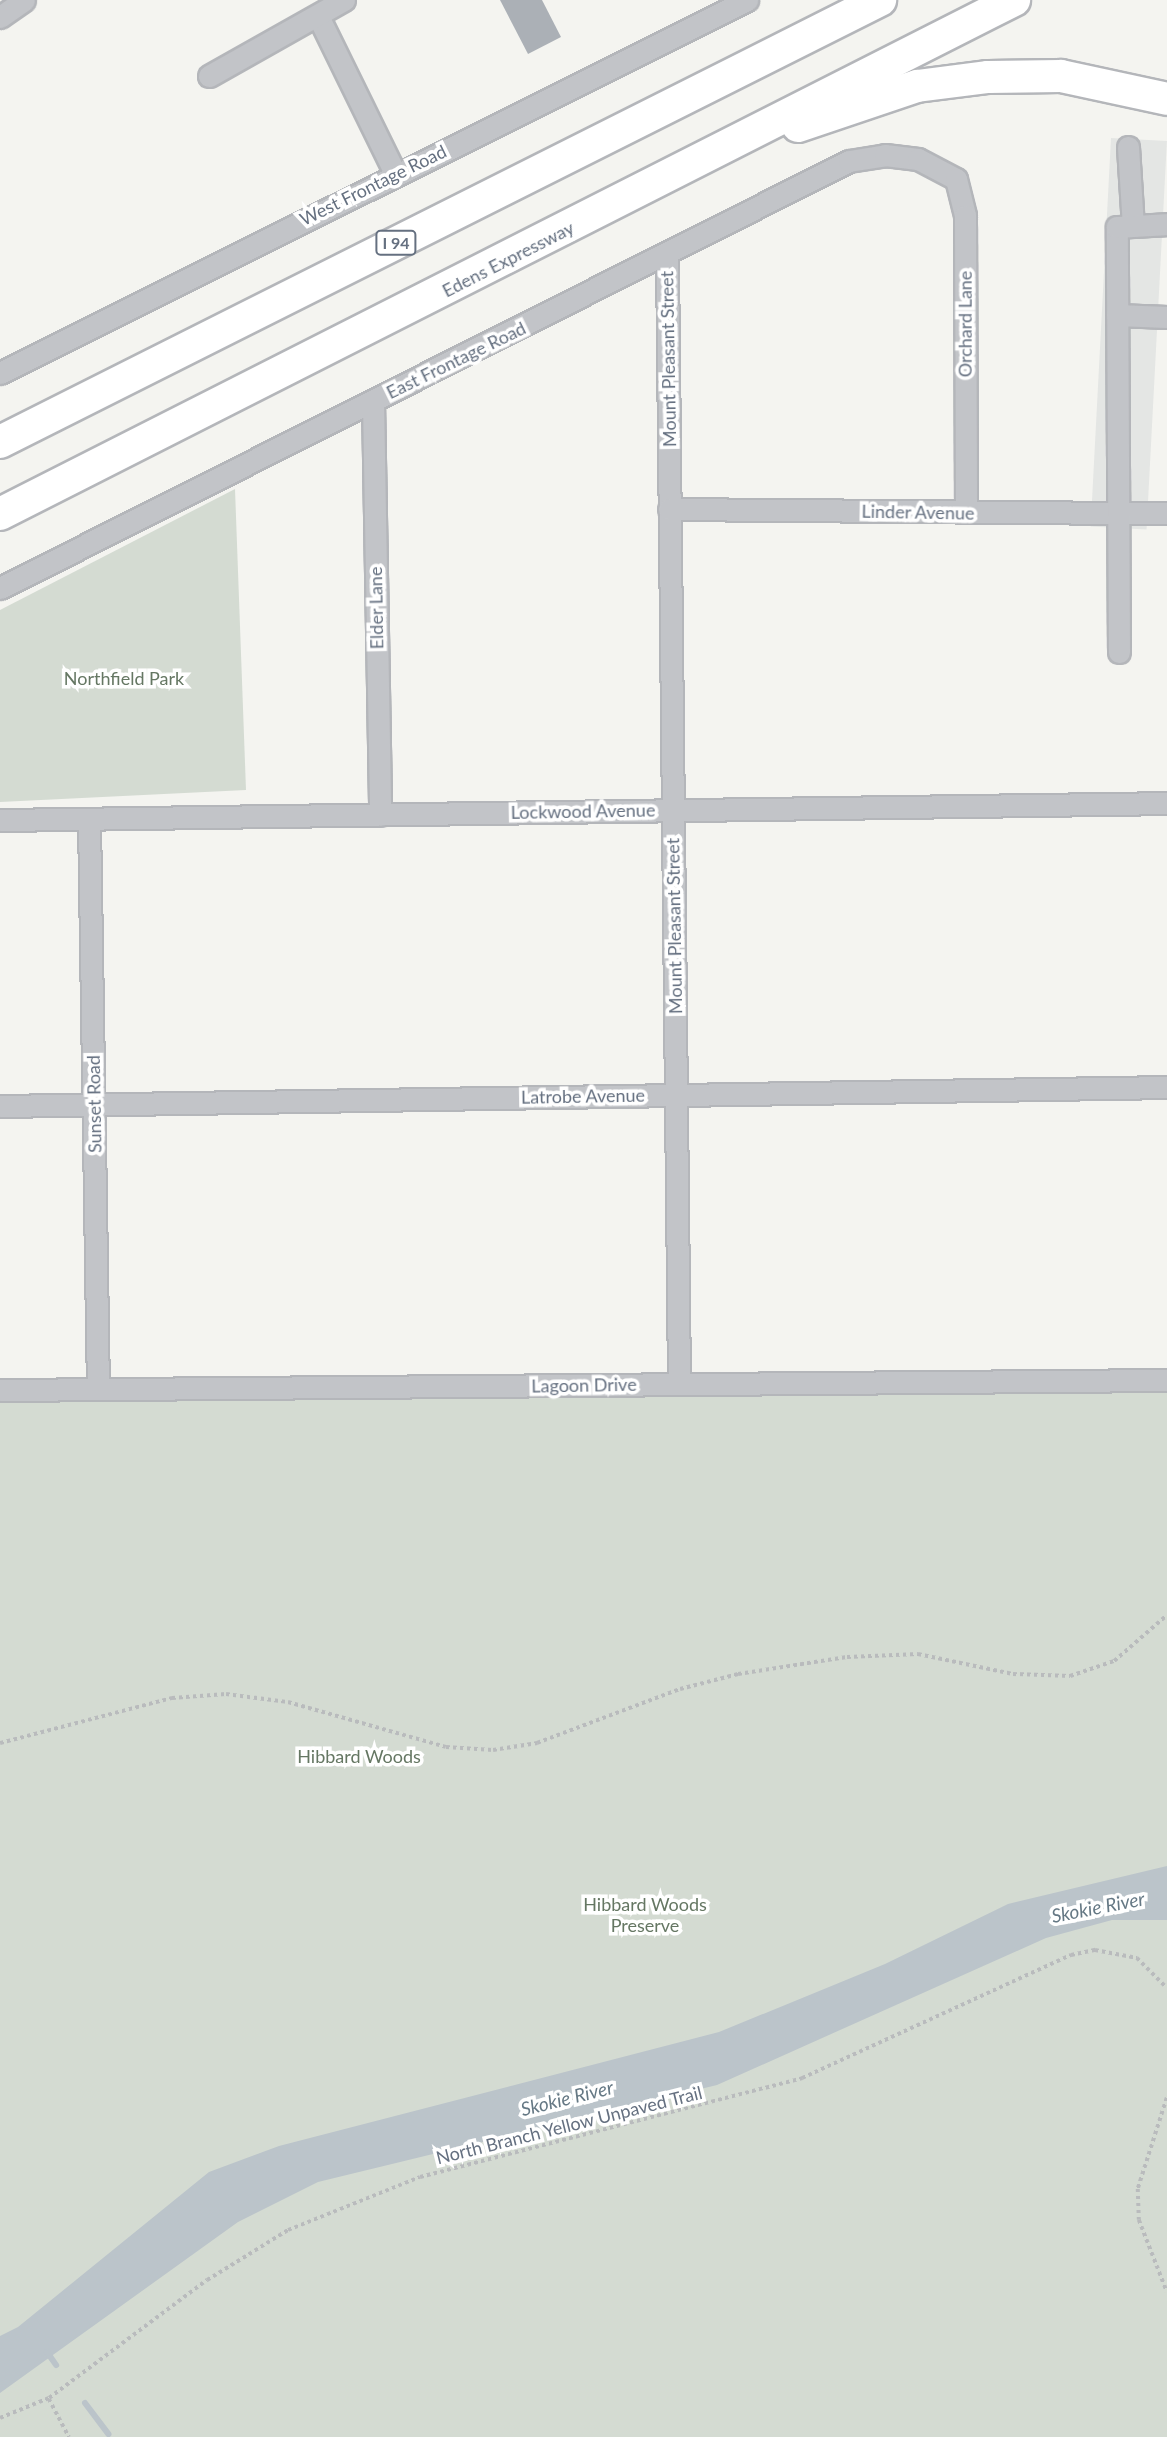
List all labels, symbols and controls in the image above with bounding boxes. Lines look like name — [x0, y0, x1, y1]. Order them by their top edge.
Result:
street label: West Frontage Road — [296, 140, 450, 230]
street label: Edens Expressway — [439, 217, 577, 301]
road number: I 94 — [375, 230, 417, 256]
street label: Mount Pleasant Street — [656, 271, 680, 447]
street label: Orchard Lane — [954, 271, 976, 377]
street label: East Frontage Road — [383, 317, 529, 403]
street label: Linder Avenue — [861, 500, 975, 524]
street label: Elder Lane — [364, 566, 388, 650]
park label: Northfield Park — [64, 667, 184, 689]
street label: Lockwood Avenue — [510, 799, 656, 823]
street label: Mount Pleasant Street — [662, 838, 686, 1014]
street label: Sunset Road — [82, 1055, 106, 1153]
street label: Latrobe Avenue — [520, 1084, 646, 1108]
street label: Lagoon Drive — [531, 1373, 637, 1397]
park label: Hibbard Woods — [297, 1745, 421, 1767]
water label: Skokie River — [1049, 1887, 1147, 1927]
park label: Hibbard Woods Preserve — [583, 1894, 707, 1937]
water label: Skokie River — [518, 2076, 616, 2120]
street label: North Branch Yellow Unpaved Trail — [433, 2081, 705, 2169]

